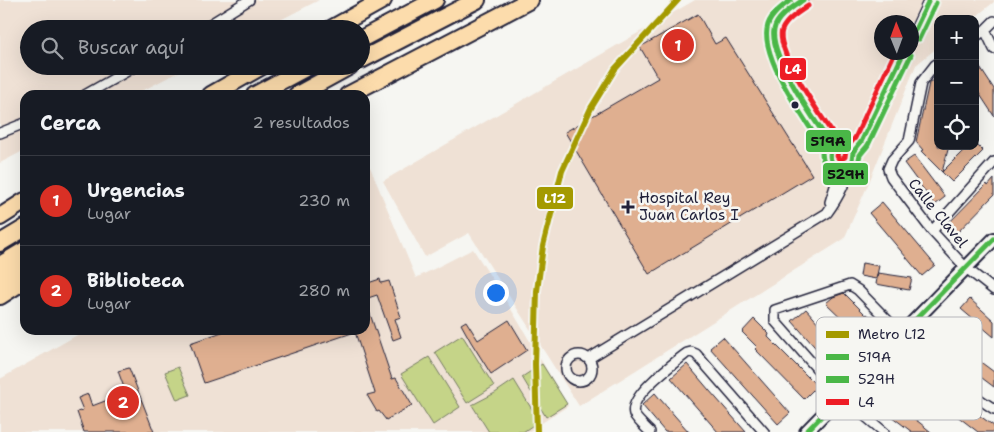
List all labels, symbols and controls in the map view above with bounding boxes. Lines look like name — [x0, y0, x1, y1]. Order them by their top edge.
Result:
north arrow — [874, 15, 919, 60]
map controls — [934, 15, 979, 150]
button: + — [934, 15, 979, 60]
search box — [20, 20, 370, 75]
pin: 1 — [662, 26, 694, 64]
icon: search — [38, 34, 66, 62]
text: Buscar aquí — [78, 35, 184, 60]
line badge: L4 — [779, 57, 807, 81]
text: L4 — [785, 60, 802, 78]
button: − — [934, 60, 979, 105]
unlabelled marker — [790, 100, 800, 110]
button: locate — [934, 105, 979, 150]
text: Cerca — [40, 109, 101, 137]
text: 2 resultados — [252, 112, 350, 133]
line badge: 519A — [805, 129, 852, 153]
text: 519A — [811, 132, 846, 150]
line badge: 529H — [822, 162, 869, 186]
text: 529H — [827, 165, 865, 183]
street label: Calle Clavel — [904, 174, 972, 252]
text: Urgencias — [87, 178, 185, 203]
line badge: L12 — [536, 186, 574, 210]
place label: Hospital Rey Juan Carlos I — [639, 188, 739, 225]
text: L12 — [544, 189, 566, 207]
text: 1 — [52, 190, 60, 211]
text: 230 m — [298, 190, 350, 211]
marker: Hospital Rey Juan Carlos I — [621, 200, 635, 214]
text: Lugar — [87, 203, 131, 224]
text: Biblioteca — [87, 268, 184, 293]
text: 2 — [50, 280, 62, 301]
text: 280 m — [298, 280, 350, 301]
your location — [483, 280, 509, 306]
text: Lugar — [87, 293, 131, 314]
legend — [816, 317, 982, 420]
text: Metro L12 — [858, 325, 926, 343]
text: 519A — [858, 348, 891, 366]
text: 529H — [858, 370, 895, 388]
pin: 2 — [107, 383, 139, 421]
text: L4 — [858, 393, 875, 411]

